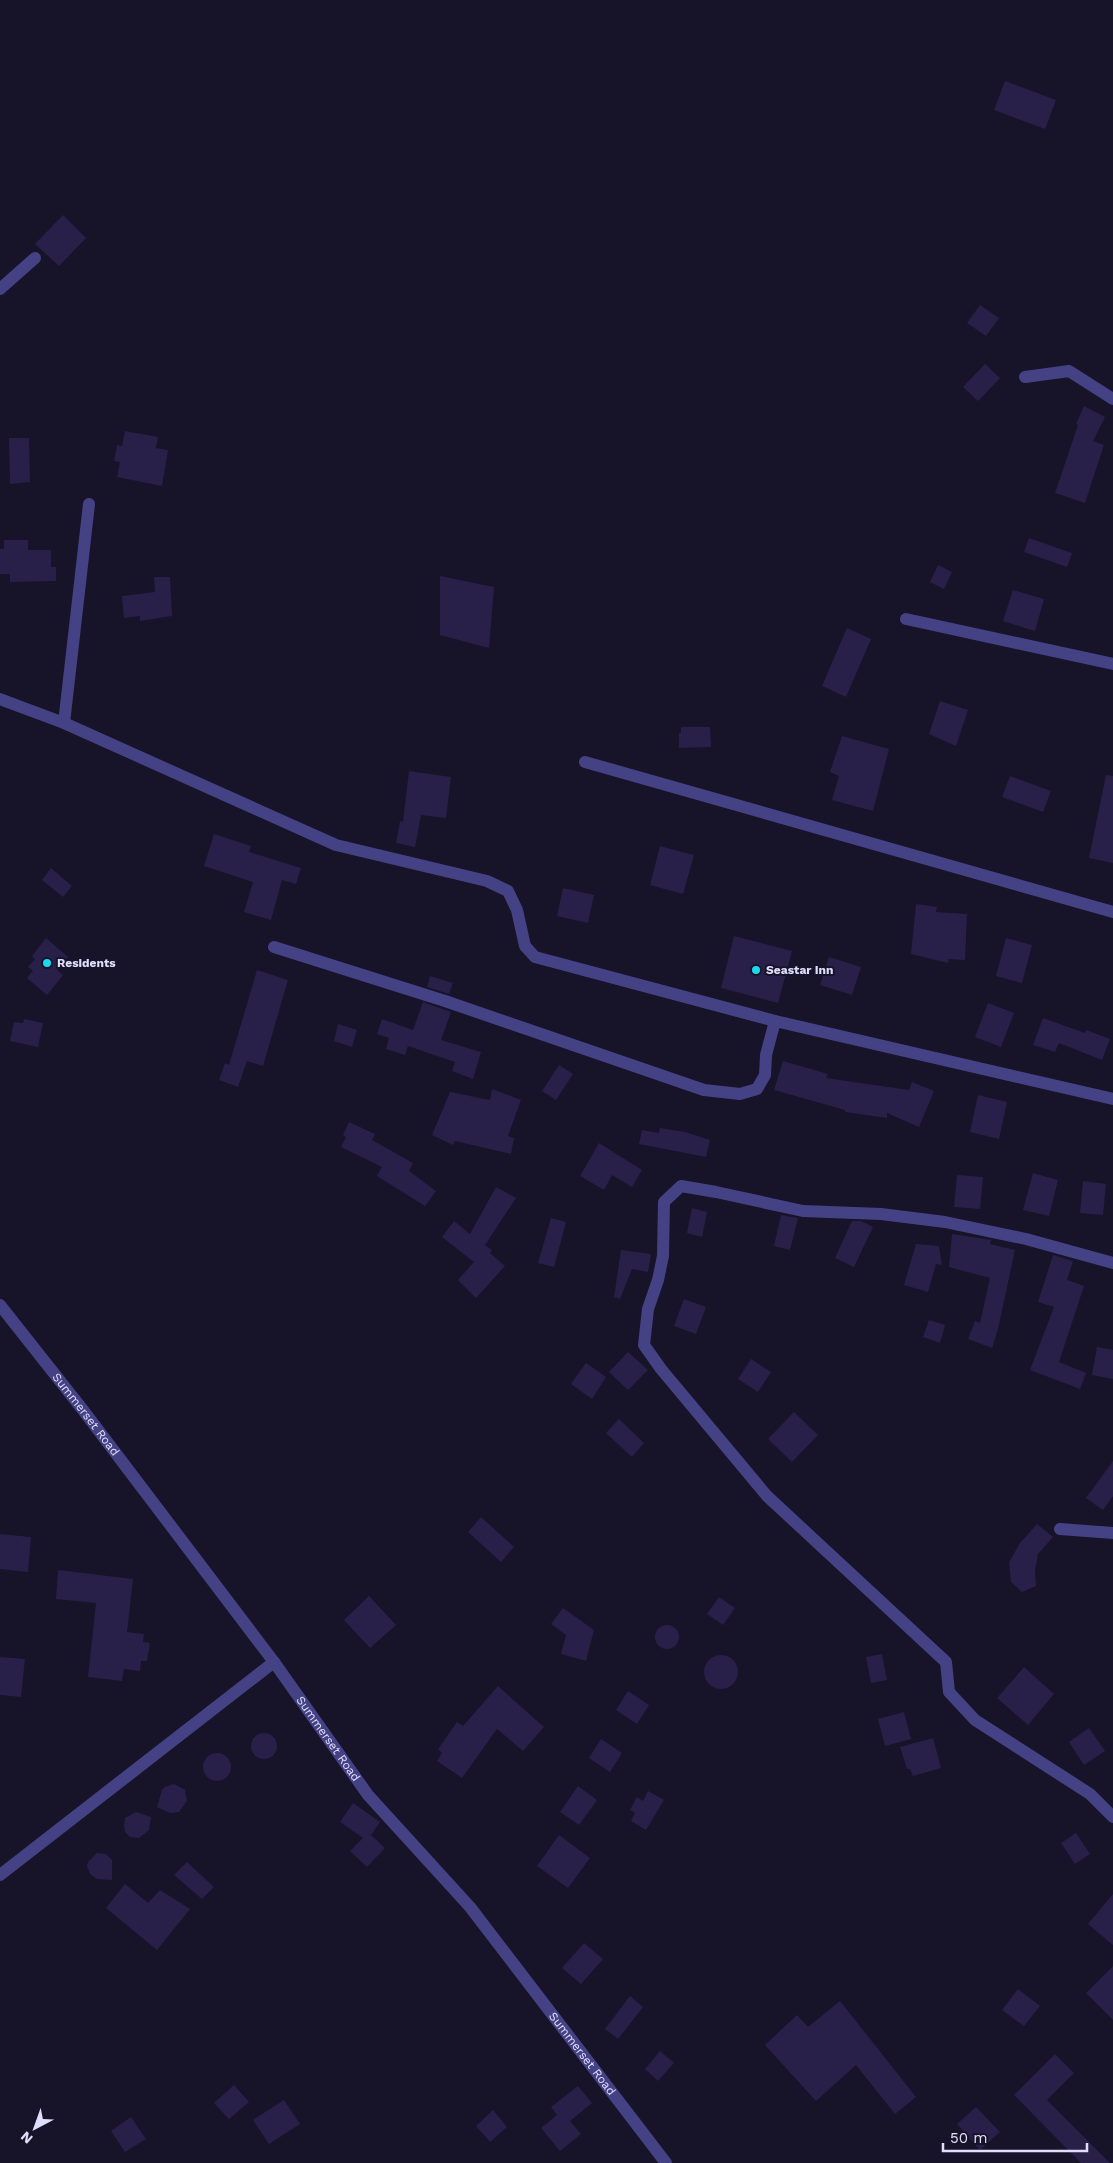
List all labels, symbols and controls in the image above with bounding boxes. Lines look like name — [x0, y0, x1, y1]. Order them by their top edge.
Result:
place label: Residents — [57, 956, 116, 970]
marker: Residents — [41, 957, 53, 969]
place label: Seastar Inn — [766, 963, 833, 977]
marker: Seastar Inn — [750, 964, 762, 976]
street label: Summerset Road — [49, 1370, 122, 1459]
street label: Summerset Road — [293, 1693, 363, 1784]
street label: Summerset Road — [546, 2009, 618, 2098]
north arrow — [10, 2103, 60, 2153]
scale bar — [943, 2120, 1087, 2152]
text: N — [17, 2128, 36, 2147]
text: 50 m — [950, 2129, 987, 2147]

